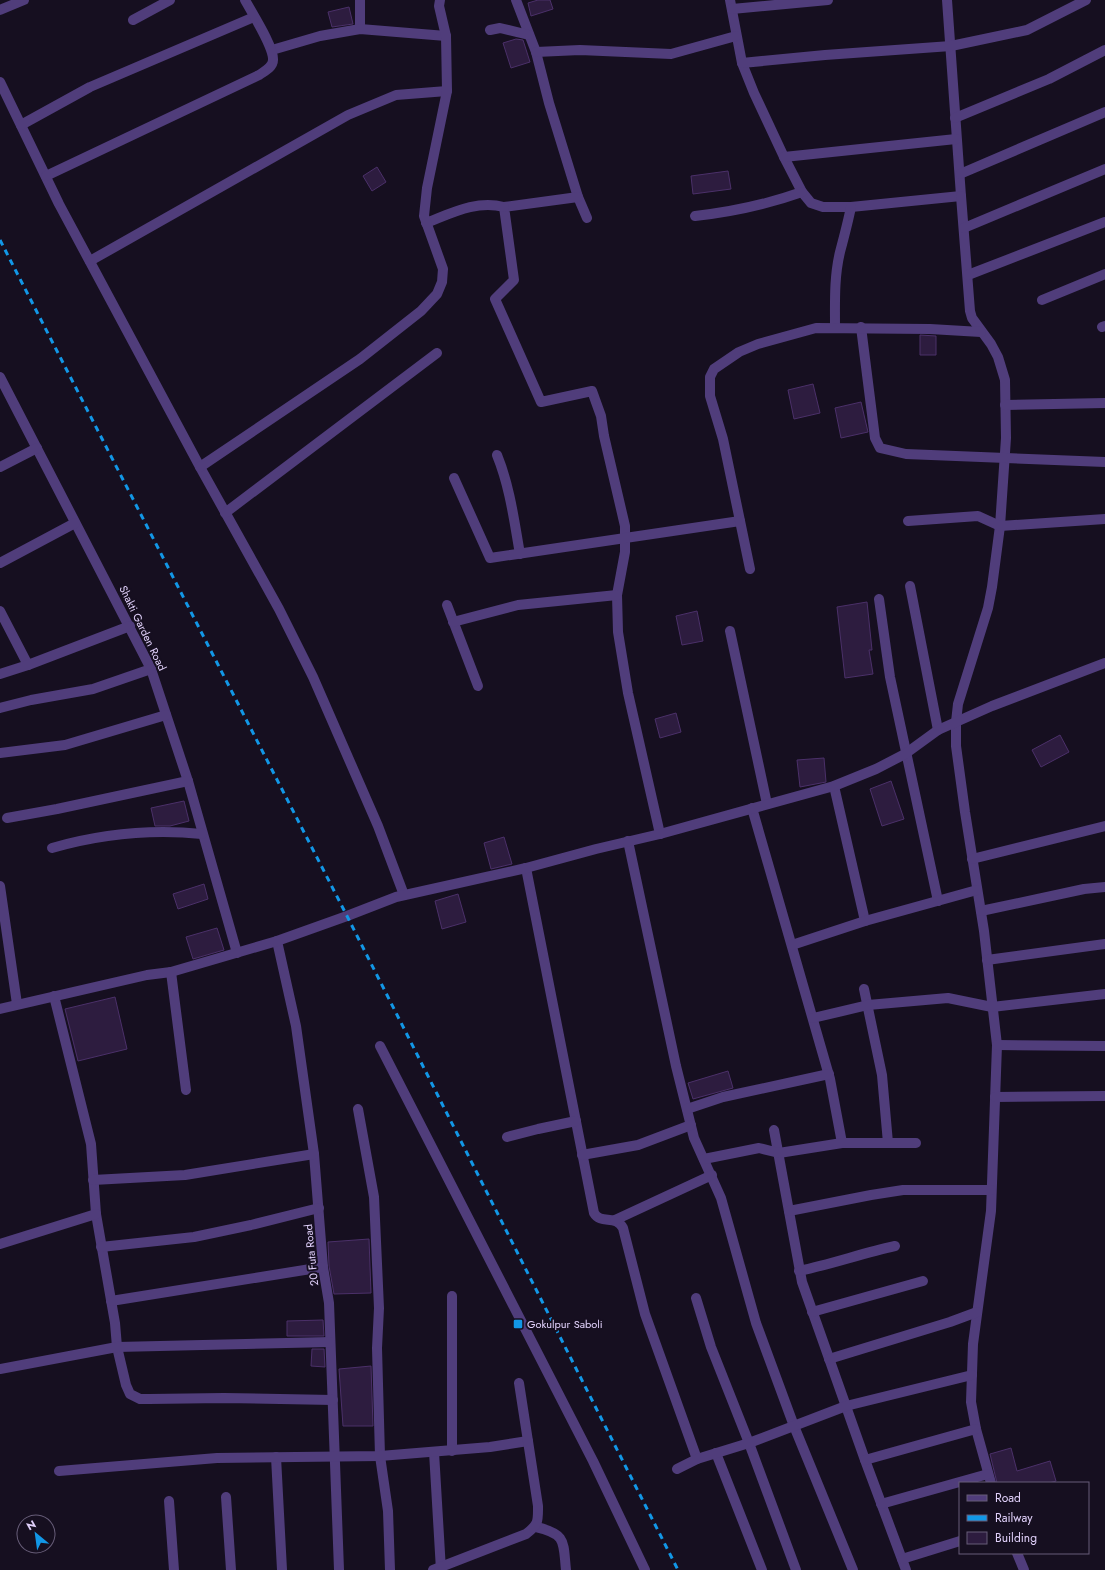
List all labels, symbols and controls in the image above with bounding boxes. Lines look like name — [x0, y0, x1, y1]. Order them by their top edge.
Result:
street label: Shakti Garden Road — [115, 583, 171, 673]
street label: 20 Futa Road — [300, 1223, 322, 1287]
place label: Gokulpur Saboli — [527, 1316, 603, 1332]
marker: Gokulpur Saboli — [512, 1318, 524, 1330]
legend — [959, 1482, 1089, 1554]
text: Road — [995, 1489, 1021, 1507]
text: Railway — [995, 1509, 1033, 1527]
north arrow — [16, 1514, 56, 1554]
text: N — [23, 1516, 39, 1534]
text: Building — [995, 1529, 1037, 1547]

